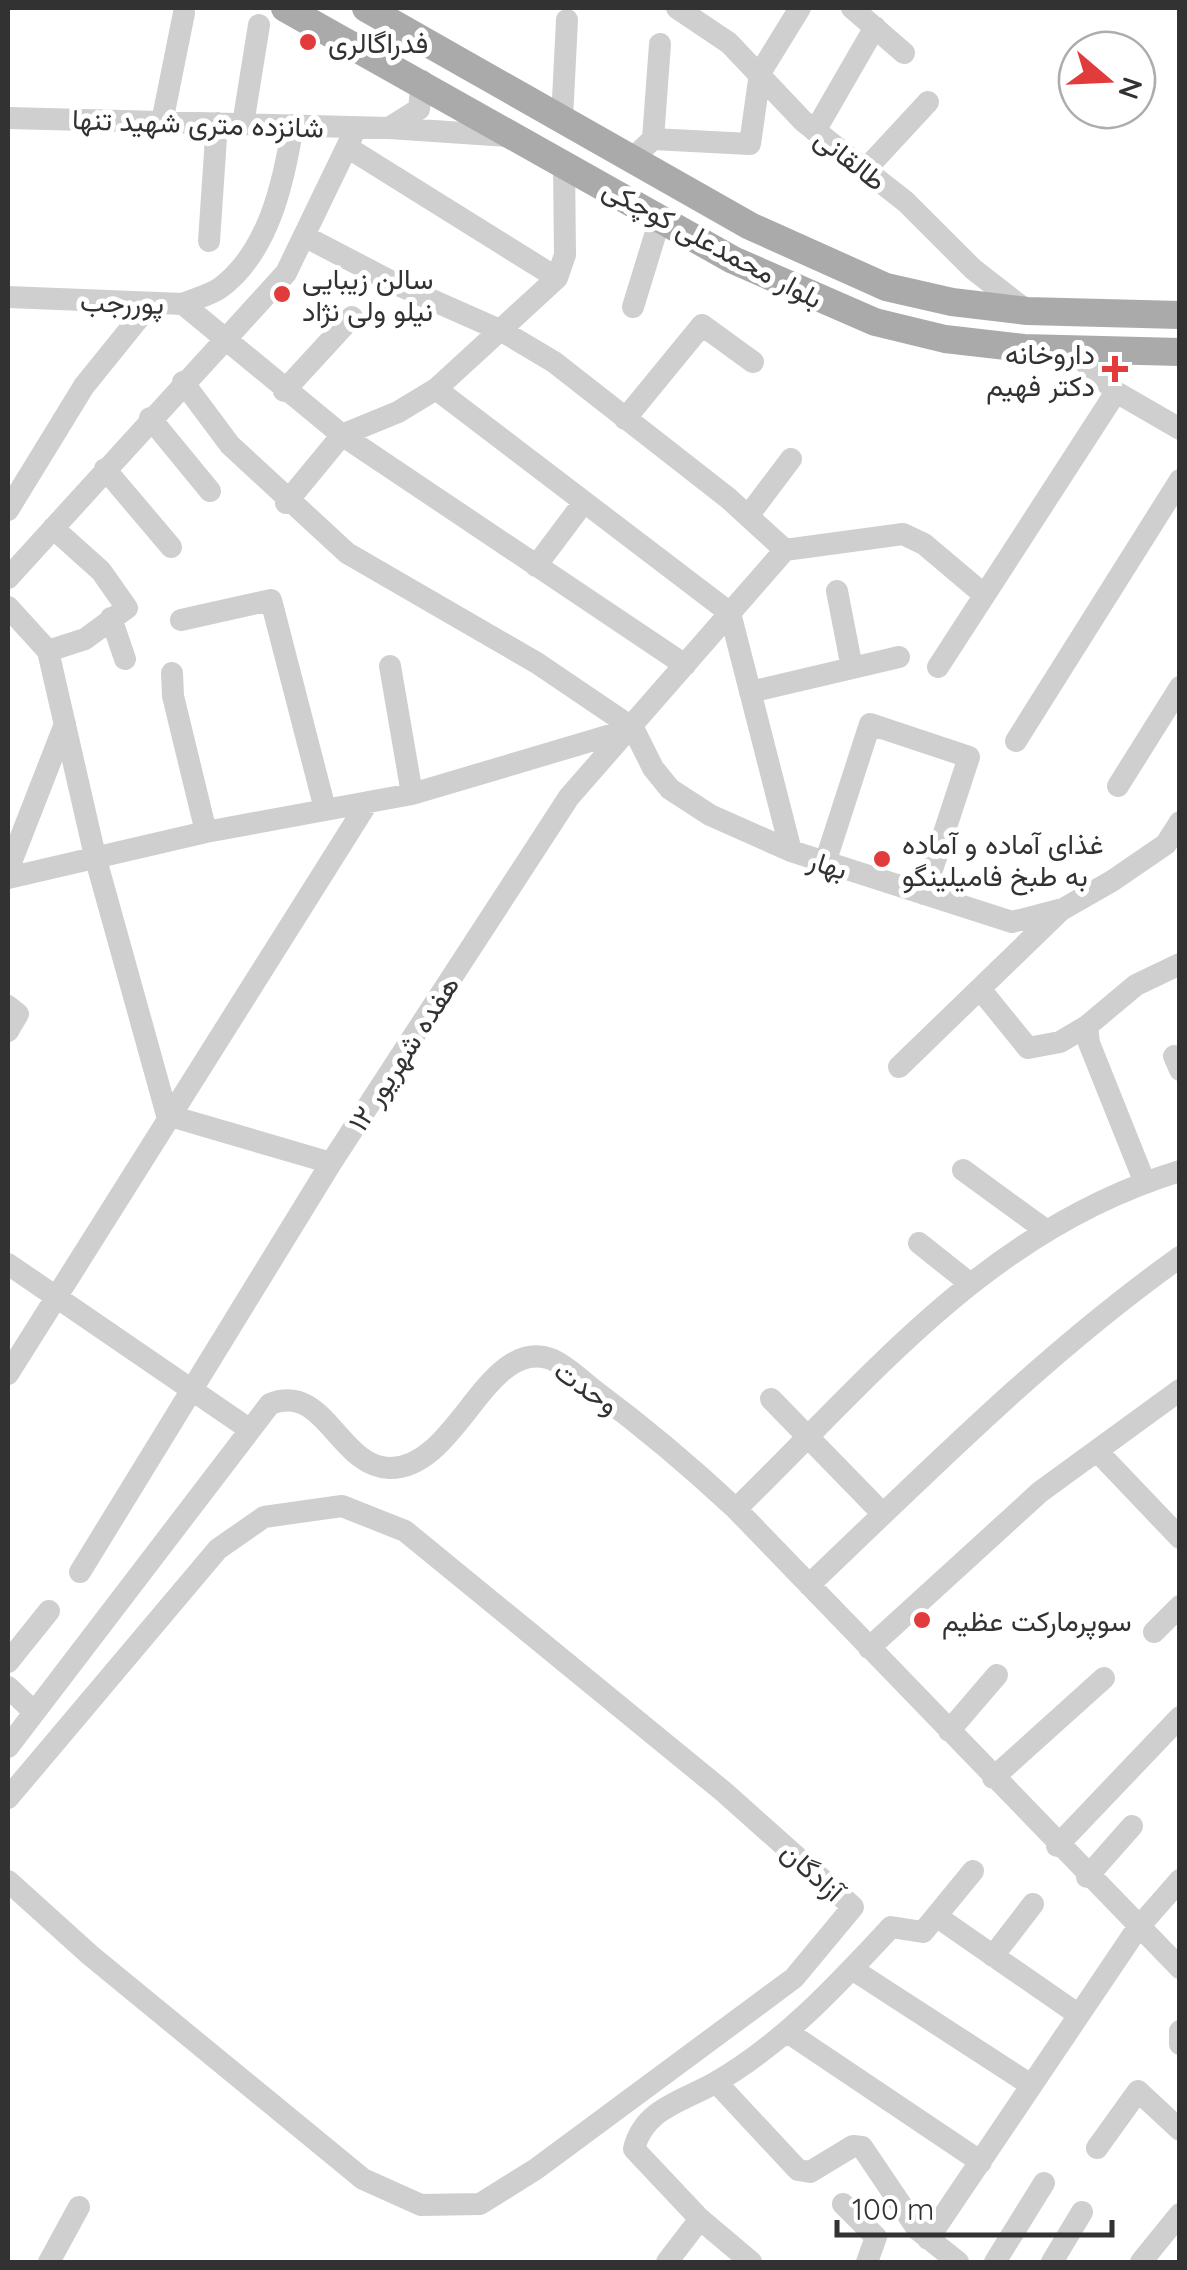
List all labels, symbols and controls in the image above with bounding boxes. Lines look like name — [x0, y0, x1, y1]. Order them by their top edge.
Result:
place label: فدراگالری — [328, 25, 428, 61]
north arrow — [1057, 30, 1157, 130]
marker: فدراگالری — [297, 31, 319, 53]
text: N — [1111, 73, 1151, 104]
street label: شانزده متری شهید تنها — [71, 101, 325, 146]
street label: طالقانی — [808, 120, 894, 198]
street label: بلوار محمدعلی کوچکی — [596, 170, 829, 317]
place label: سالن زیبایی نیلو ولی نژاد — [302, 261, 433, 329]
street label: پوررجب — [79, 283, 165, 323]
marker: سالن زیبایی نیلو ولی نژاد — [271, 283, 293, 305]
place label: داروخانه دکتر فهیم — [986, 336, 1095, 405]
marker: داروخانه دکتر فهیم — [1104, 358, 1126, 380]
place label: غذای آماده و آماده به طبخ فامیلینگو — [902, 826, 1104, 896]
street label: بهار — [803, 841, 852, 888]
marker: غذای آماده و آماده به طبخ فامیلینگو — [871, 848, 893, 870]
street label: هفده شهریور ۱۲ — [340, 969, 467, 1138]
street label: وحدت — [547, 1352, 626, 1422]
place label: سوپرمارکت عظیم — [942, 1603, 1132, 1640]
marker: سوپرمارکت عظیم — [911, 1609, 933, 1631]
street label: آزادگان — [774, 1834, 853, 1911]
scale bar — [837, 2175, 1112, 2237]
text: 100 m — [852, 2190, 934, 2228]

